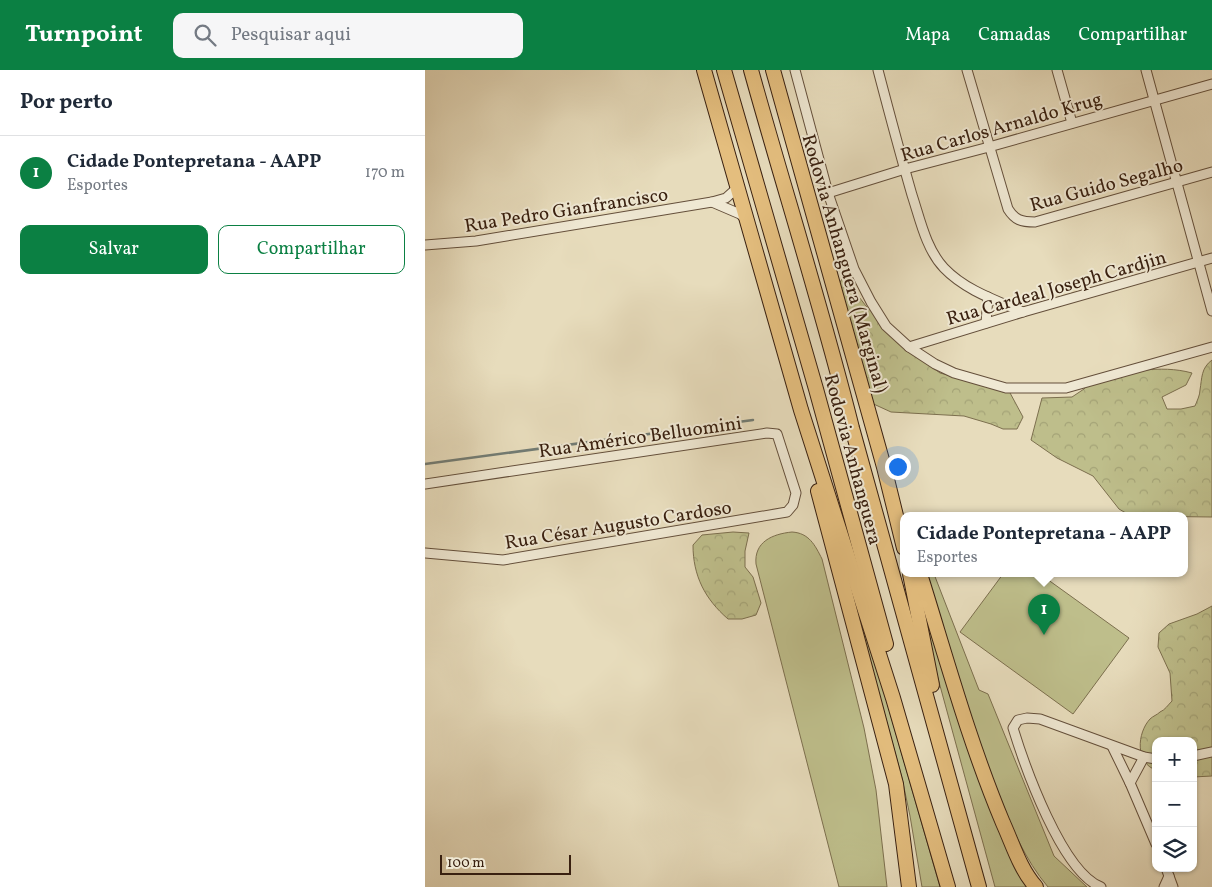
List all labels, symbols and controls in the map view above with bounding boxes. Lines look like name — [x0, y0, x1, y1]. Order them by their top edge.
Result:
search box — [173, 13, 523, 58]
text: Turnpoint — [25, 18, 143, 52]
icon: search — [191, 21, 219, 49]
text: Pesquisar aqui — [231, 22, 351, 48]
text: Mapa — [905, 23, 950, 48]
text: Camadas — [978, 23, 1051, 48]
text: Compartilhar — [1079, 23, 1187, 48]
street label: Rua Carlos Arnaldo Krug — [898, 87, 1105, 169]
text: Por perto — [20, 88, 113, 117]
street label: Rodovia Anhanguera (Marginal) — [795, 131, 894, 396]
text: Cidade Pontepretana - AAPP — [67, 149, 321, 175]
street label: Rua Guido Segalho — [1027, 153, 1186, 219]
text: 1 — [33, 162, 39, 184]
text: 170 m — [365, 162, 405, 184]
text: Esportes — [67, 175, 128, 197]
street label: Rua Pedro Gianfrancisco — [463, 182, 670, 240]
button: Salvar — [20, 225, 208, 274]
button: Compartilhar — [218, 225, 405, 274]
street label: Rua Cardeal Joseph Cardjin — [943, 245, 1170, 333]
street label: Rodovia Anhanguera — [817, 371, 887, 548]
street label: Rua Américo Belluomini — [537, 411, 744, 465]
your location — [885, 454, 911, 480]
street label: Rua César Augusto Cardoso — [503, 495, 734, 557]
popup — [900, 512, 1188, 577]
text: Cidade Pontepretana - AAPP — [917, 521, 1171, 547]
text: Esportes — [917, 547, 978, 569]
pin: 1 — [1028, 594, 1060, 635]
map controls — [1152, 737, 1197, 872]
button: + — [1152, 737, 1197, 782]
button: − — [1152, 782, 1197, 827]
button: layers — [1152, 827, 1197, 872]
scale bar — [440, 852, 571, 875]
text: 100 m — [447, 854, 485, 873]

